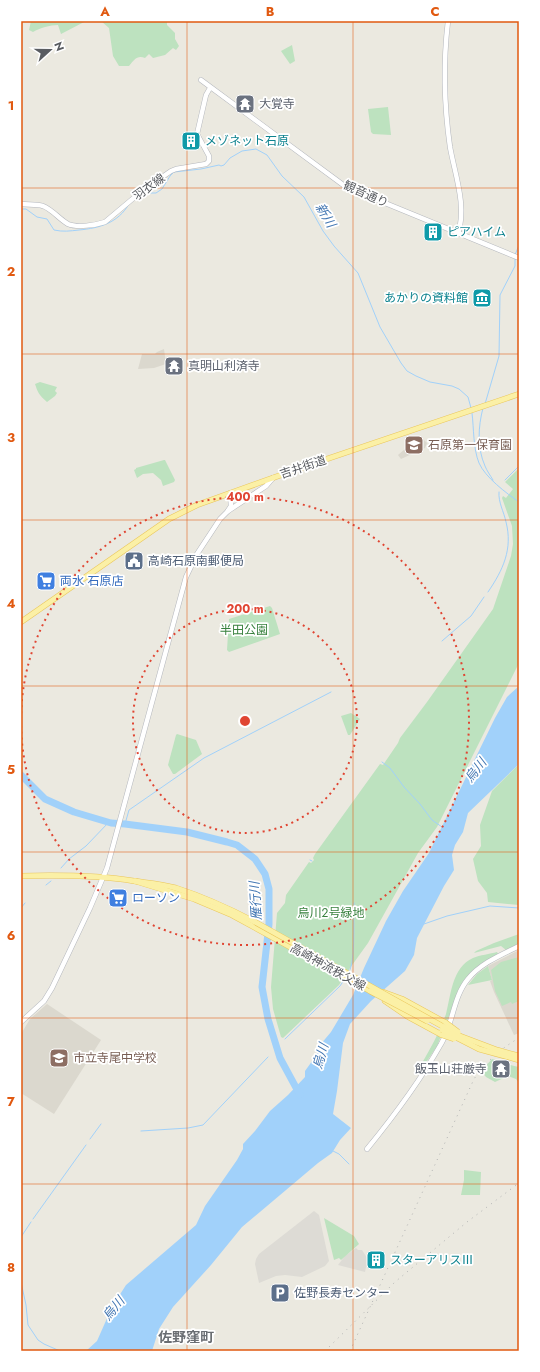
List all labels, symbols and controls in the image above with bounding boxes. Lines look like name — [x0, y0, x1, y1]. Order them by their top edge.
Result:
text: A — [99, 2, 110, 21]
text: B — [266, 2, 275, 21]
text: C — [430, 2, 440, 21]
north arrow — [30, 30, 70, 70]
text: N — [50, 39, 68, 53]
temple icon: 大覚寺 — [234, 93, 256, 115]
place label: 大覚寺 — [259, 95, 295, 113]
text: 1 — [8, 96, 14, 115]
building icon: メゾネット石原 — [180, 130, 202, 152]
place label: メゾネット石原 — [205, 132, 289, 150]
street label: 羽衣線 — [129, 169, 169, 205]
street label: 観音通り — [340, 176, 392, 212]
water label: 新川 — [311, 199, 341, 233]
building icon: ピアハイム — [422, 221, 444, 243]
place label: ピアハイム — [447, 223, 506, 241]
text: 2 — [7, 262, 15, 281]
museum icon: あかりの資料館 — [471, 287, 493, 309]
place label: あかりの資料館 — [384, 289, 468, 307]
temple icon: 真明山利済寺 — [163, 355, 185, 377]
place label: 真明山利済寺 — [188, 357, 260, 375]
text: 3 — [7, 428, 15, 447]
school or university icon: 石原第一保育園 — [403, 434, 425, 456]
place label: 石原第一保育園 — [428, 436, 512, 454]
street label: 吉井街道 — [277, 451, 329, 483]
text: 400 m — [226, 488, 264, 506]
public building icon: 高崎石原南郵便局 — [123, 550, 145, 572]
place label: 高崎石原南郵便局 — [148, 552, 244, 570]
supermarket icon: 両水 石原店 — [35, 570, 57, 592]
place label: 両水 石原店 — [60, 572, 124, 590]
text: 4 — [6, 594, 16, 613]
text: 200 m — [226, 600, 264, 618]
park label: 半田公園 — [220, 621, 268, 639]
centre of rings — [238, 714, 252, 728]
water label: 烏川 — [460, 753, 492, 786]
text: 5 — [7, 760, 15, 779]
water label: 雁行川 — [245, 879, 266, 921]
supermarket icon: ローソン — [107, 887, 129, 909]
place label: ローソン — [132, 889, 180, 907]
park label: 烏川2号緑地 — [298, 904, 364, 922]
text: 6 — [7, 926, 16, 945]
street label: 高崎神流秩父線 — [287, 939, 369, 995]
water label: 烏川 — [308, 1039, 334, 1071]
school or university icon: 市立寺尾中学校 — [48, 1047, 70, 1069]
place label: 市立寺尾中学校 — [73, 1049, 157, 1067]
temple icon: 飯玉山荘厳寺 — [490, 1058, 512, 1080]
place label: 飯玉山荘厳寺 — [415, 1060, 487, 1078]
text: 7 — [7, 1092, 15, 1111]
building icon: スターアリスⅢ — [365, 1249, 387, 1271]
place label: スターアリスⅢ — [390, 1251, 474, 1269]
text: 8 — [7, 1258, 15, 1277]
parking icon: 佐野長寿センター — [269, 1282, 291, 1304]
place label: 佐野長寿センター — [294, 1284, 390, 1302]
water label: 烏川 — [98, 1291, 130, 1324]
district label: 佐野窪町 — [158, 1327, 214, 1347]

